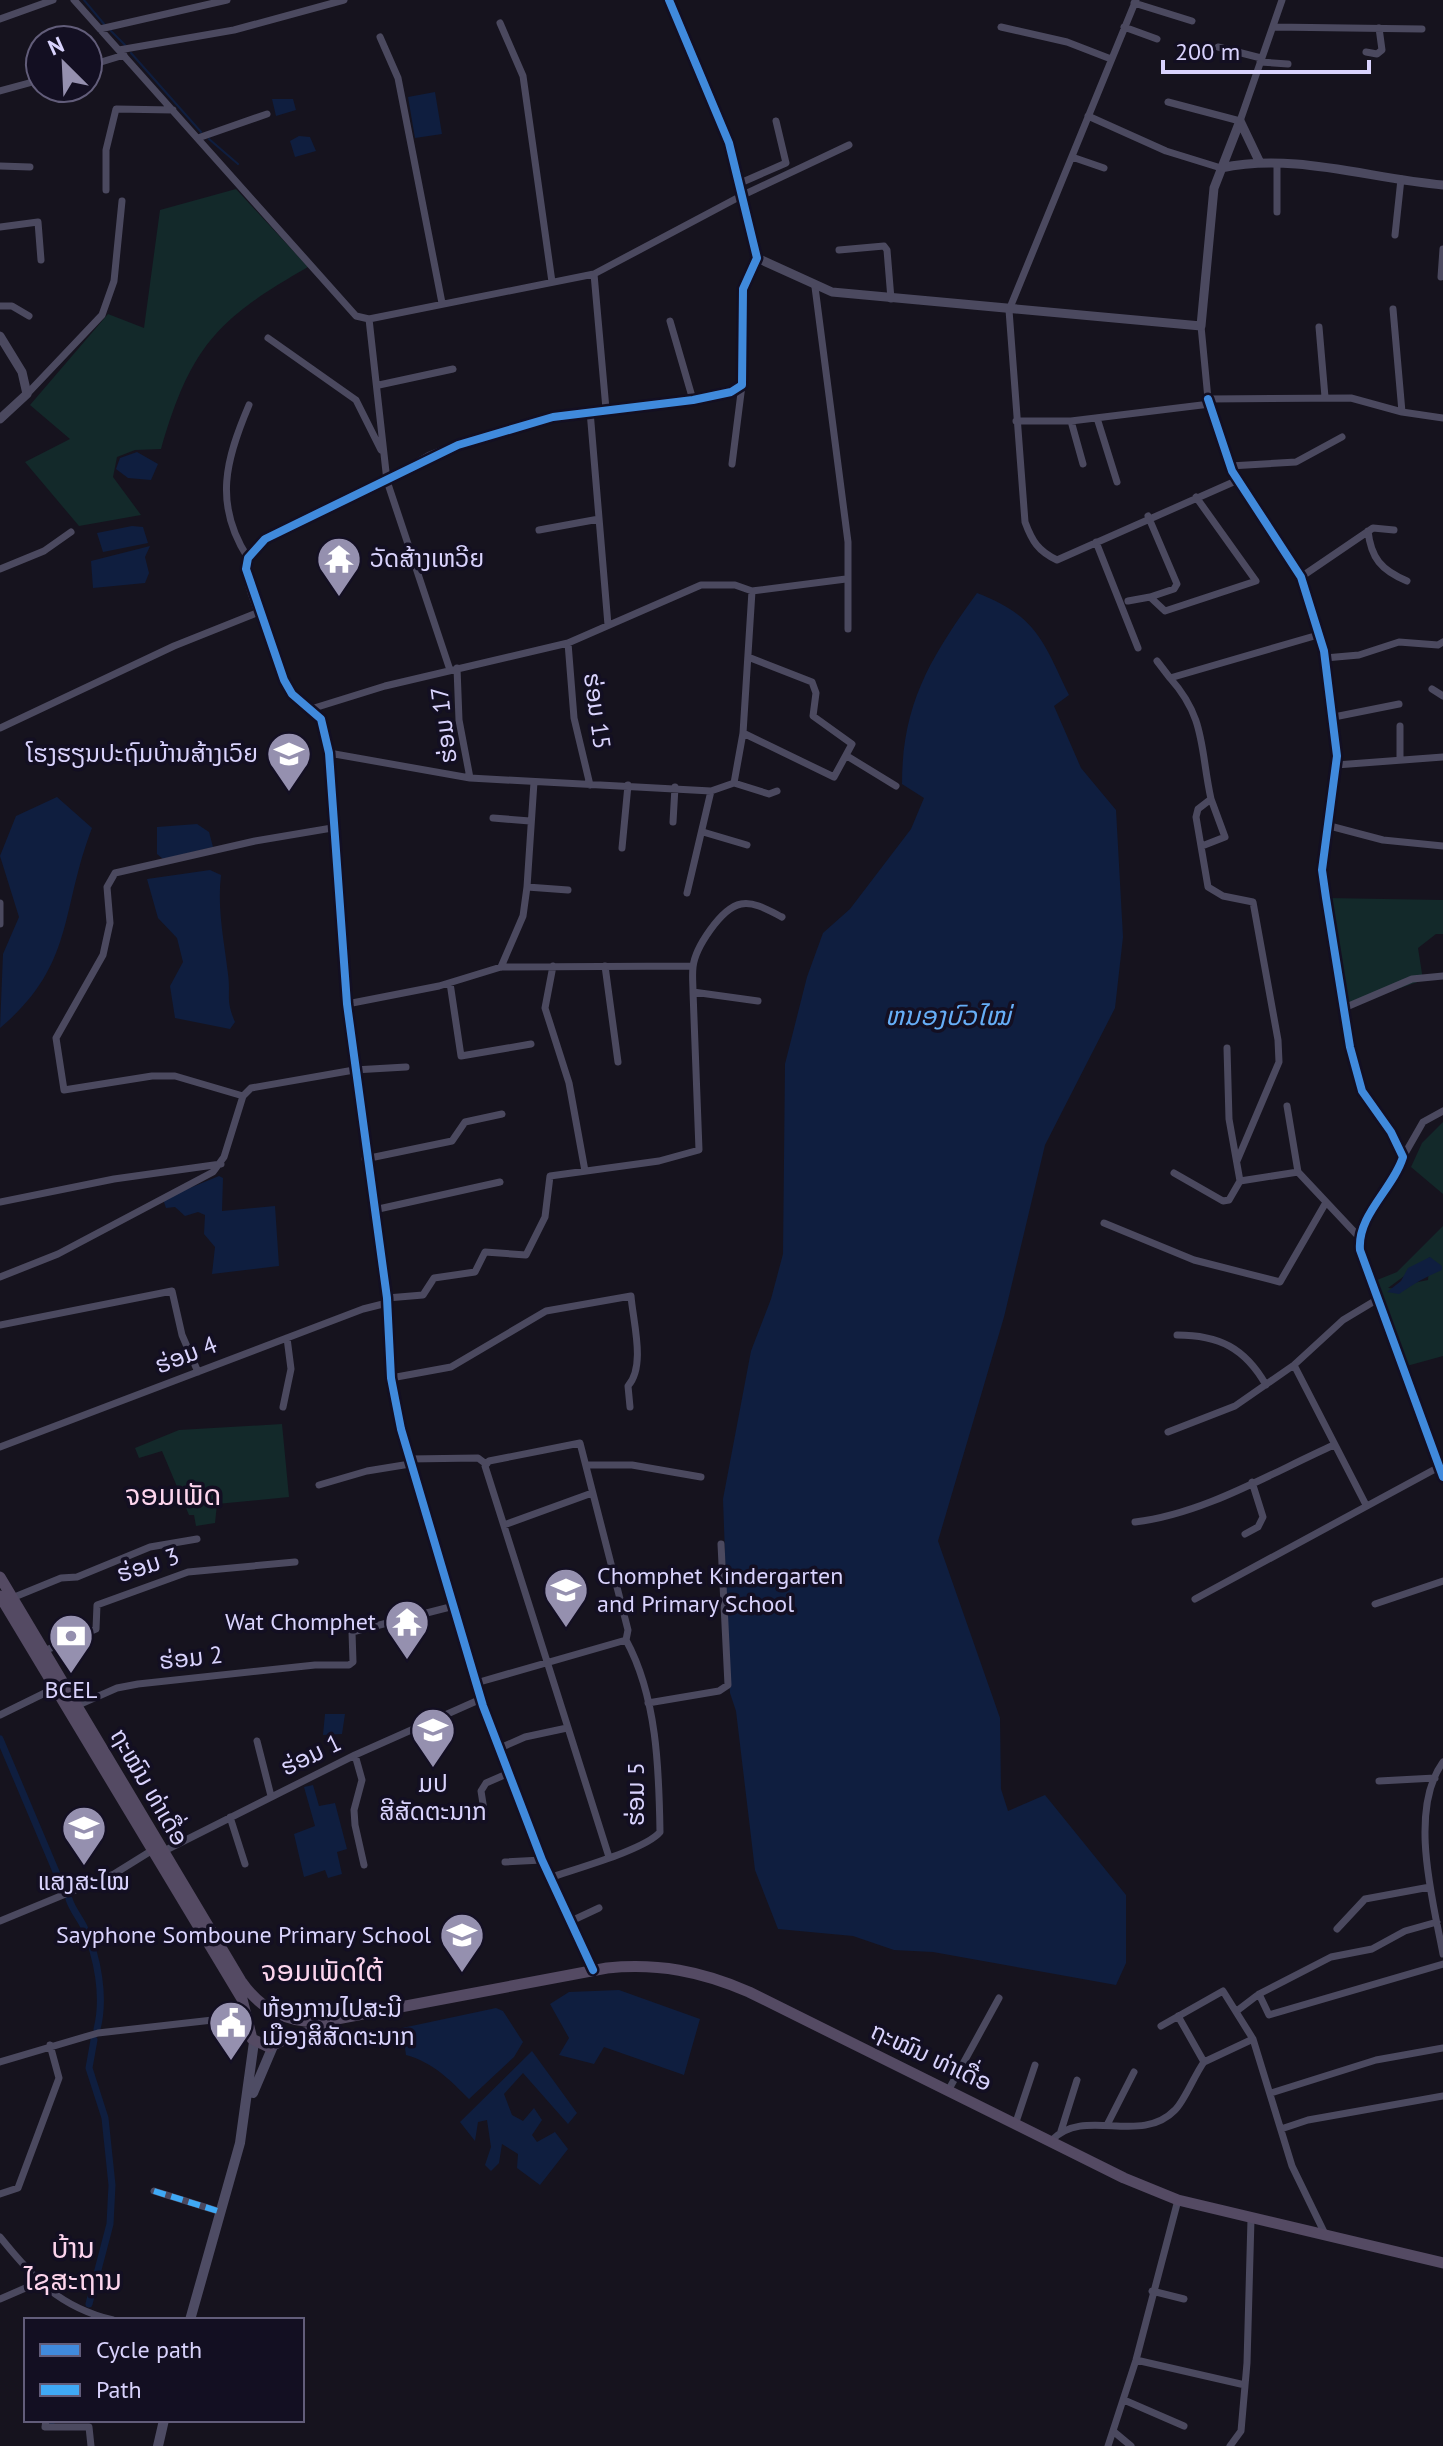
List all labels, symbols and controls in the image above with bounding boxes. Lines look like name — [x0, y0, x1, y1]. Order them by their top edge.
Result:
north arrow — [24, 24, 104, 104]
scale bar — [1163, 24, 1369, 74]
text: N — [44, 30, 68, 61]
text: 200 m — [1175, 36, 1240, 67]
temple icon: ວັດສ້າງເຫວີຍ — [315, 535, 363, 598]
place label: ວັດສ້າງເຫວີຍ — [370, 543, 484, 574]
street label: ຮ່ອມ 15 — [577, 671, 618, 751]
street label: ຮ່ອມ 17 — [423, 685, 464, 765]
school or university icon: ໂຮງຮຽນປະຖົມບ້ານສ້າງເວົຍ — [265, 730, 313, 793]
place label: ໂຮງຮຽນປະຖົມບ້ານສ້າງເວົຍ — [25, 738, 258, 769]
water label: ຫນອງບົວໄໝ່ — [885, 999, 1014, 1032]
street label: ຮ່ອມ 4 — [150, 1329, 221, 1380]
district label: ຈອມເພັດ — [125, 1476, 221, 1513]
street label: ຮ່ອມ 3 — [113, 1540, 183, 1589]
place label: Chomphet Kindergarten and Primary School — [597, 1560, 843, 1619]
school or university icon: Chomphet Kindergarten and Primary School — [542, 1566, 590, 1629]
temple icon: Wat Chomphet — [383, 1598, 431, 1661]
place label: Wat Chomphet — [225, 1606, 376, 1637]
bank icon: BCEL — [47, 1612, 95, 1675]
street label: ຮ່ອມ 2 — [158, 1639, 224, 1676]
place label: BCEL — [45, 1674, 98, 1705]
school or university icon: ມປ ສີສັດຕະນາກ — [409, 1706, 457, 1769]
street label: ຖະໝົນ ທ່າເດື່ອ — [103, 1721, 198, 1851]
street label: ຮ່ອມ 1 — [275, 1727, 346, 1782]
street label: ຮ່ອມ 5 — [620, 1762, 651, 1826]
place label: ມປ ສີສັດຕະນາກ — [379, 1768, 487, 1827]
school or university icon: ແສງສະໄໝ — [60, 1804, 108, 1867]
place label: ແສງສະໄໝ — [38, 1866, 130, 1897]
school or university icon: Sayphone Somboune Primary School — [438, 1911, 486, 1974]
place label: Sayphone Somboune Primary School — [56, 1919, 431, 1950]
district label: ຈອມເພັດໃຕ້ — [261, 1952, 383, 1989]
place label: ຫ້ອງການໄປສະນີ ເມືອງສິສັດຕະນາກ — [262, 1993, 415, 2052]
public building icon: ຫ້ອງການໄປສະນີ ເມືອງສິສັດຕະນາກ — [207, 1999, 255, 2062]
street label: ຖະໝົນ ທ່າເດື່ອ — [865, 2012, 998, 2098]
district label: ບ້ານ ໄຊສະຖານ — [23, 2229, 122, 2298]
legend — [24, 2318, 304, 2422]
text: Cycle path — [96, 2334, 202, 2365]
text: Path — [96, 2374, 142, 2405]

